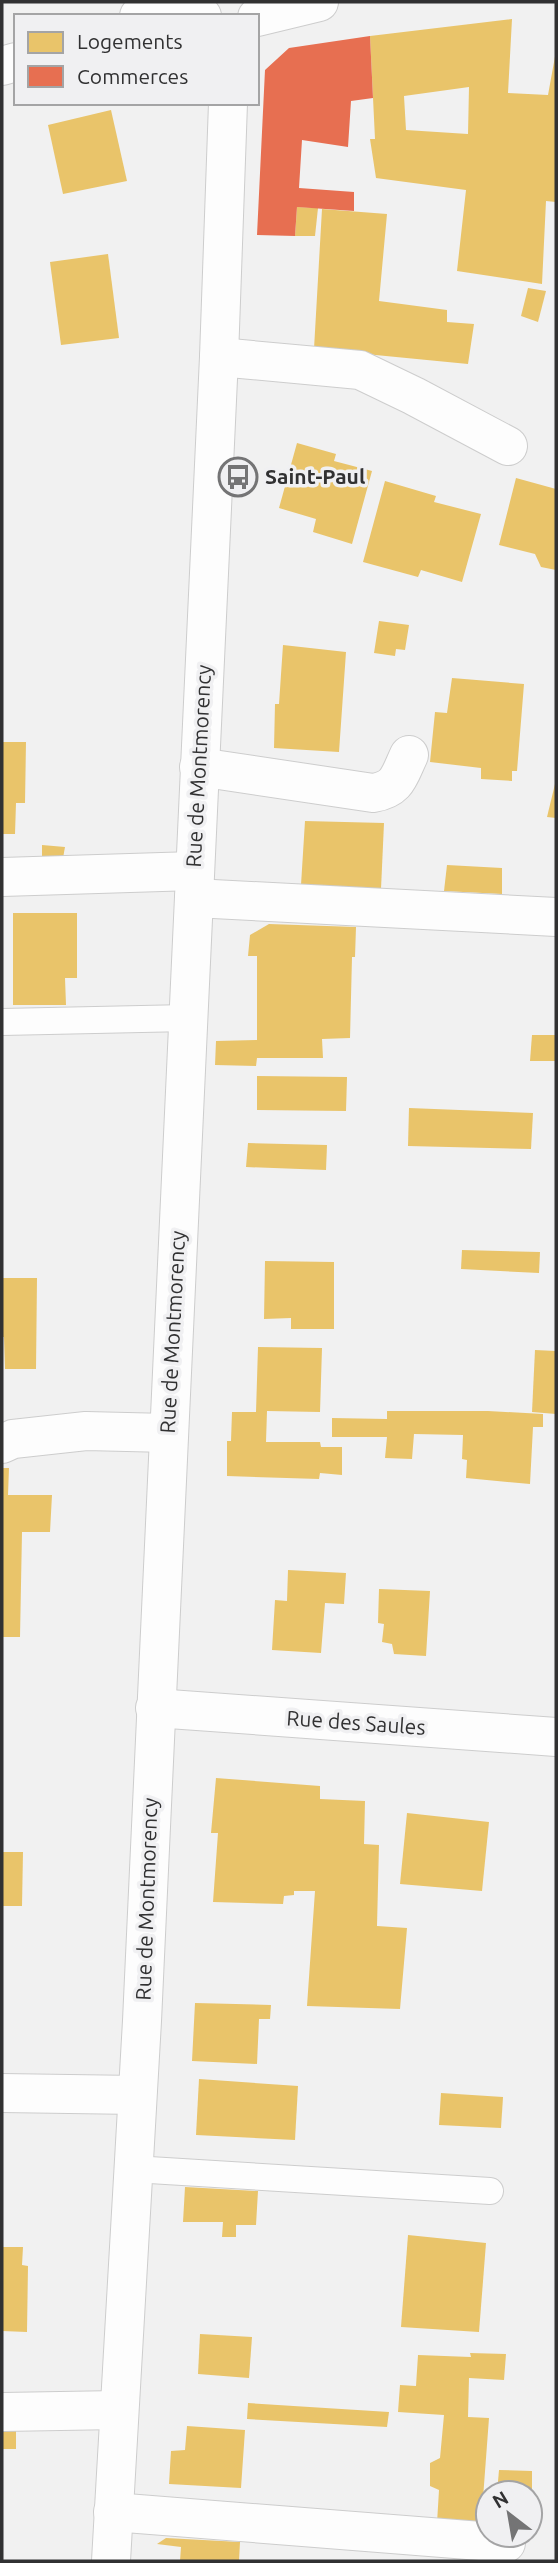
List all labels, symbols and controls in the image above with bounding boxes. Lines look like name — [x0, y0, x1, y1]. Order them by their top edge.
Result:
legend — [14, 14, 259, 105]
text: Logements — [77, 29, 183, 53]
text: Commerces — [77, 64, 188, 88]
bus stop icon: Saint-Paul — [217, 456, 259, 498]
place label: Saint-Paul — [265, 464, 365, 488]
street label: Rue de Montmorency — [181, 664, 215, 868]
street label: Rue de Montmorency — [155, 1230, 189, 1434]
street label: Rue des Saules — [286, 1705, 426, 1739]
street label: Rue de Montmorency — [130, 1797, 162, 2001]
north arrow — [474, 2479, 544, 2549]
text: N — [488, 2486, 512, 2513]

